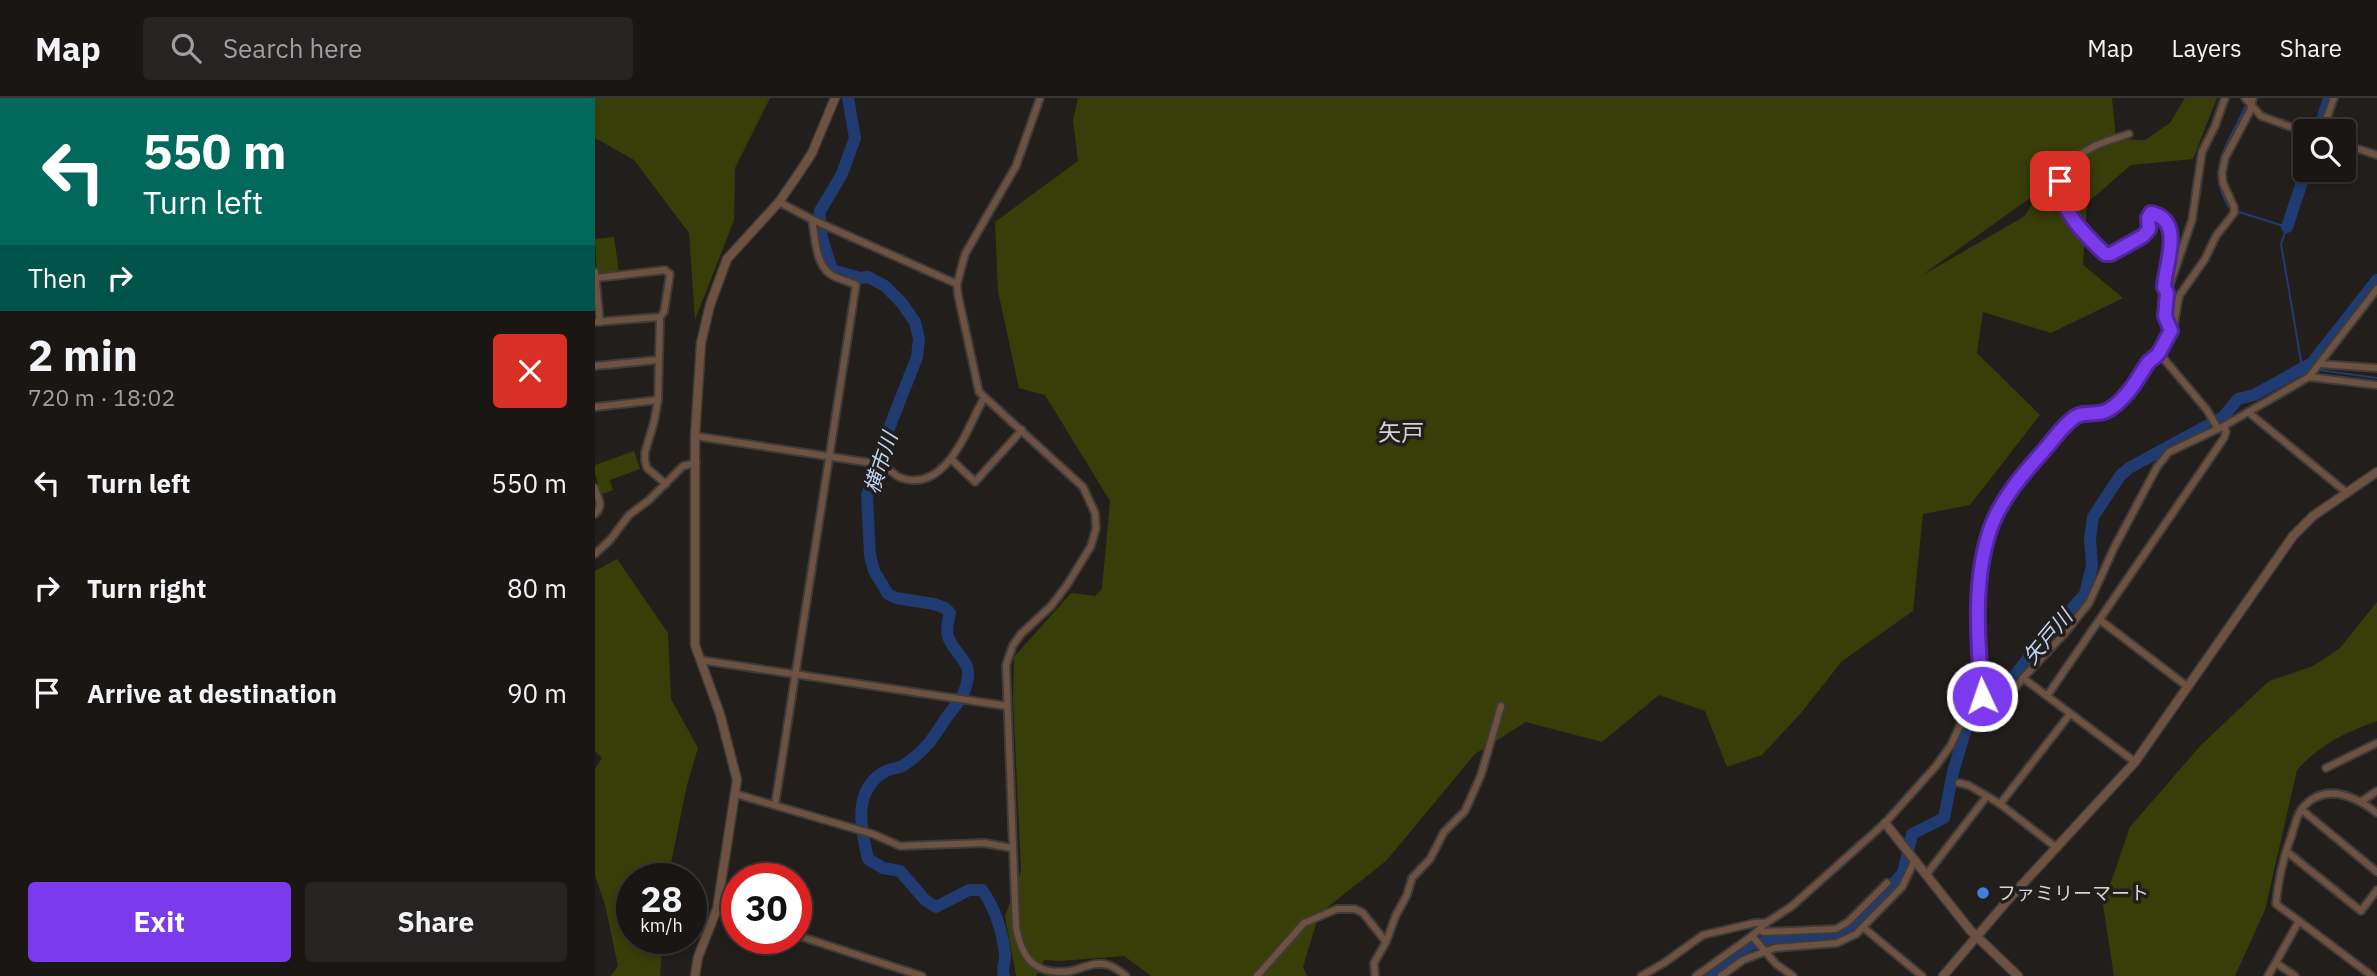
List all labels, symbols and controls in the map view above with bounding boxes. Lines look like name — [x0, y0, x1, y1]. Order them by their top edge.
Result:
search box — [143, 17, 633, 80]
text: Map — [35, 27, 101, 70]
icon: search — [167, 29, 205, 67]
text: Search here — [223, 31, 362, 65]
text: Map — [2087, 32, 2134, 64]
text: Layers — [2172, 32, 2242, 64]
text: Share — [2280, 32, 2342, 64]
text: 550 m — [143, 119, 287, 182]
map controls — [2293, 119, 2356, 182]
button: search — [2293, 119, 2356, 182]
icon: left — [28, 126, 119, 217]
pin — [2030, 151, 2090, 211]
icon: arrive — [2041, 162, 2079, 200]
text: Turn left — [143, 181, 263, 223]
icon: right — [101, 259, 139, 297]
text: Then — [28, 261, 87, 295]
text: 2 min — [28, 328, 138, 383]
button: close — [493, 334, 567, 408]
text: 720 m · 18:02 — [28, 382, 175, 412]
district label: 矢戸 — [1378, 417, 1424, 447]
water label: 横市川 — [857, 427, 904, 497]
icon: left — [28, 464, 66, 502]
text: Turn left — [87, 466, 190, 500]
text: 550 m — [491, 466, 567, 500]
icon: right — [28, 569, 66, 607]
text: Turn right — [87, 571, 206, 605]
text: 80 m — [507, 571, 567, 605]
water label: 矢戸川 — [2016, 602, 2079, 669]
position arrow — [1945, 659, 2019, 733]
icon: arrive — [28, 674, 66, 712]
text: Arrive at destination — [87, 676, 337, 710]
text: 90 m — [507, 676, 567, 710]
speed limit sign: 30 — [721, 863, 812, 954]
text: 28 — [640, 876, 683, 922]
place label: ファミリーマート — [1997, 881, 2149, 905]
button: Exit — [28, 882, 291, 962]
button: Share — [305, 882, 567, 962]
marker: ファミリーマート — [1975, 885, 1991, 901]
text: km/h — [640, 914, 683, 937]

